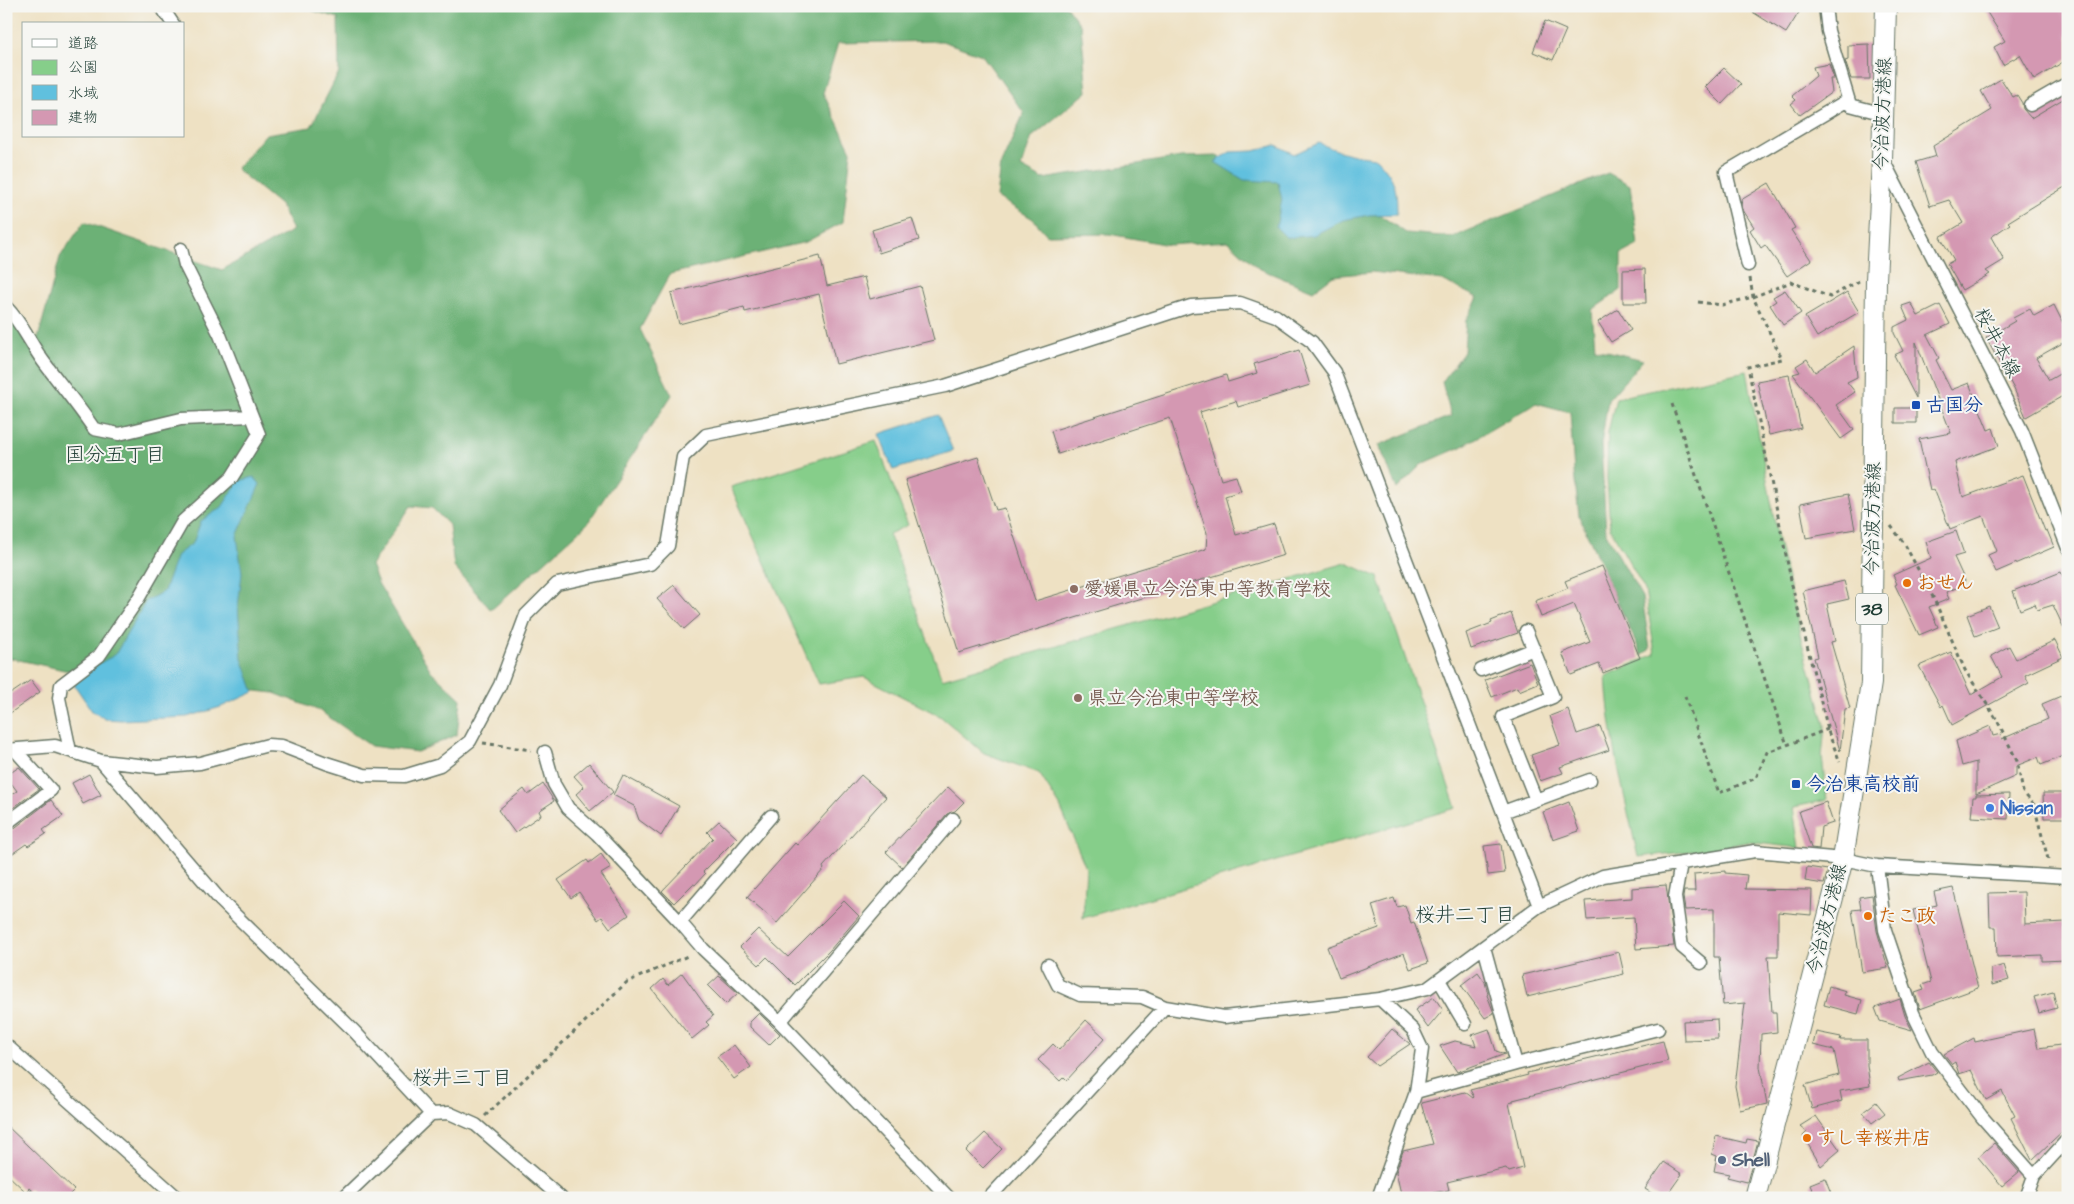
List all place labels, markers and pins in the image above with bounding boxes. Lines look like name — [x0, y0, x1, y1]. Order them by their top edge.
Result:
place label: 古国分 — [1926, 392, 1983, 419]
marker: 古国分 — [1910, 399, 1922, 411]
place label: おせん — [1917, 570, 1974, 597]
place label: 愛媛県立今治東中等教育学校 — [1084, 576, 1331, 603]
marker: おせん — [1901, 577, 1913, 589]
marker: 愛媛県立今治東中等教育学校 — [1068, 583, 1080, 595]
place label: 県立今治東中等学校 — [1088, 685, 1259, 712]
marker: 県立今治東中等学校 — [1072, 692, 1084, 704]
place label: 今治東高校前 — [1806, 771, 1920, 798]
marker: 今治東高校前 — [1790, 778, 1802, 790]
place label: Nissan — [2000, 795, 2054, 822]
marker: Nissan — [1984, 802, 1996, 814]
place label: たこ政 — [1878, 903, 1936, 930]
marker: たこ政 — [1862, 910, 1874, 922]
place label: すし幸桜井店 — [1817, 1125, 1931, 1152]
marker: すし幸桜井店 — [1801, 1132, 1813, 1144]
place label: Shell — [1731, 1147, 1770, 1174]
marker: Shell — [1716, 1154, 1728, 1166]

